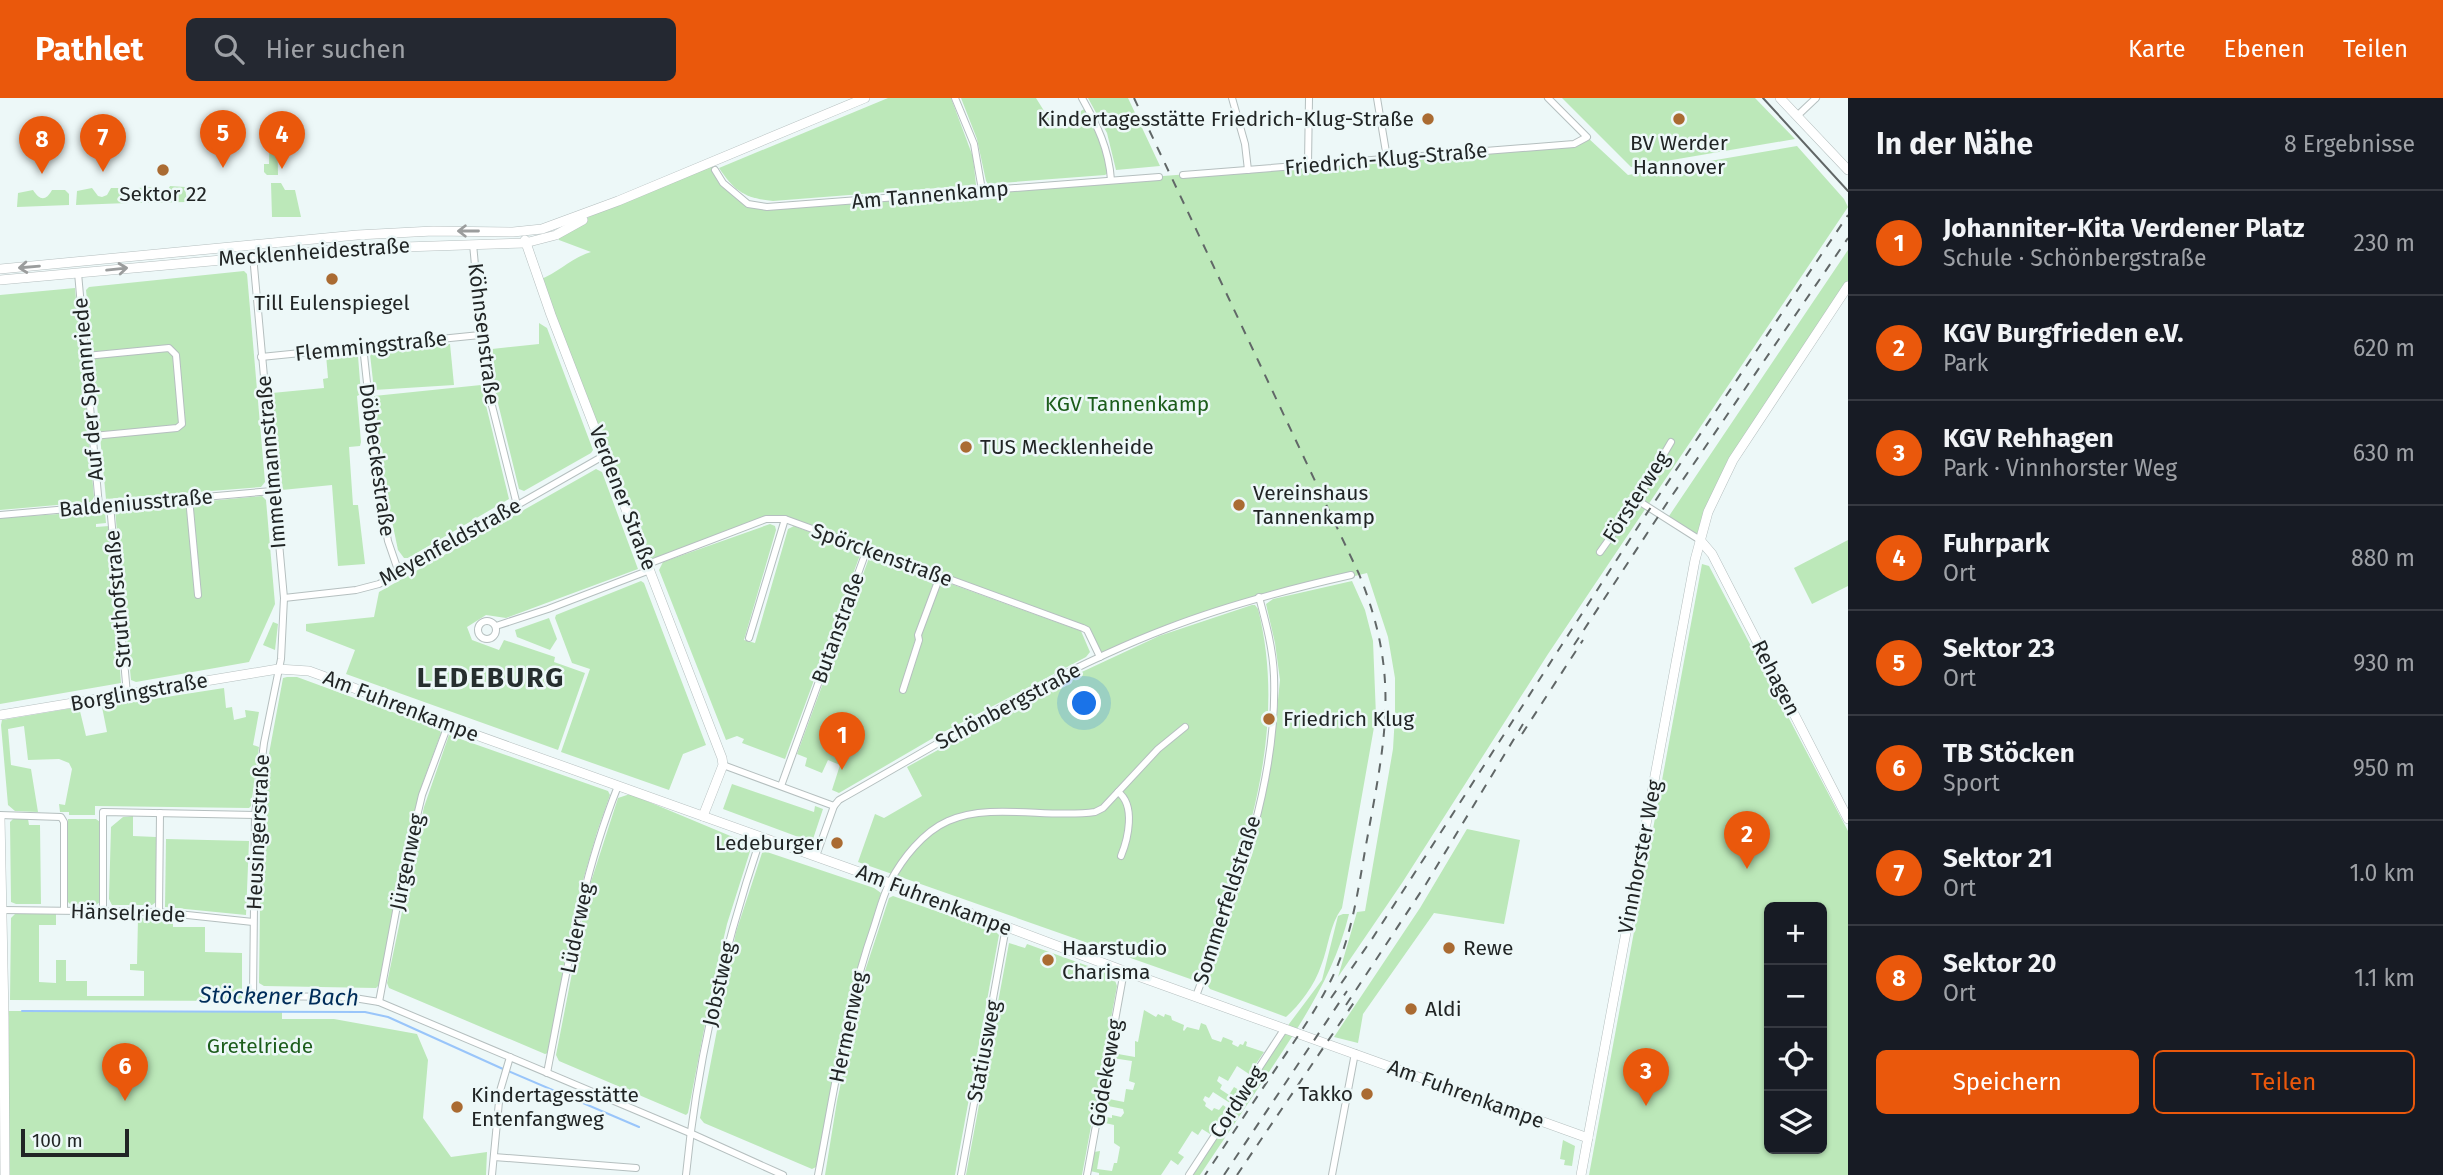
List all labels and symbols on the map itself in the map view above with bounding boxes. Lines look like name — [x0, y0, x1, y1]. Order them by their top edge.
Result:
place label: Kindertagesstätte Friedrich-Klug-Straße — [1037, 106, 1414, 132]
pin: 5 — [200, 110, 246, 168]
pin: 4 — [259, 111, 305, 169]
marker: Kindertagesstätte Friedrich-Klug-Straße — [1420, 111, 1436, 127]
marker: BV Werder Hannover — [1671, 111, 1687, 127]
pin: 7 — [80, 114, 126, 172]
pin: 8 — [19, 116, 65, 174]
place label: BV Werder Hannover — [1630, 130, 1728, 180]
street label: Friedrich-Klug-Straße — [1284, 137, 1488, 181]
marker: Sektor 22 — [155, 162, 171, 178]
street label: Am Tannenkamp — [850, 175, 1010, 215]
place label: Sektor 22 — [119, 181, 207, 207]
one-way arrow — [457, 224, 480, 238]
street label: Mecklenheidestraße — [217, 232, 411, 272]
one-way arrow — [18, 260, 41, 273]
one-way arrow — [105, 262, 128, 275]
street label: Köhnsenstraße — [462, 262, 506, 406]
marker: Till Eulenspiegel — [324, 271, 340, 287]
place label: Till Eulenspiegel — [254, 290, 410, 316]
street label: Auf der Spannriede — [67, 296, 109, 482]
street label: Flemmingstraße — [294, 325, 448, 367]
street label: Immelmannstraße — [250, 374, 292, 550]
street label: Döbbeckestraße — [353, 382, 401, 538]
park label: KGV Tannenkamp — [1045, 391, 1209, 417]
street label: Verdener Straße — [583, 422, 663, 574]
place label: TUS Mecklenheide — [980, 434, 1154, 460]
marker: TUS Mecklenheide — [958, 439, 974, 455]
street label: Försterweg — [1597, 446, 1675, 548]
place label: Vereinshaus Tannenkamp — [1253, 480, 1375, 530]
street label: Baldeniusstraße — [58, 483, 214, 523]
street label: Meyenfeldstraße — [374, 492, 526, 592]
marker: Vereinshaus Tannenkamp — [1231, 497, 1247, 513]
street label: Spörckenstraße — [808, 517, 956, 593]
street label: Struthofstraße — [99, 529, 137, 669]
street label: Butanstraße — [806, 569, 870, 687]
street label: Rehagen — [1746, 636, 1806, 720]
street label: Schönbergstraße — [931, 657, 1085, 755]
district label: LEDEBURG — [417, 661, 565, 694]
street label: Am Fuhrenkampe — [319, 664, 483, 748]
street label: Borglingstraße — [68, 667, 210, 717]
your location — [1067, 686, 1101, 720]
place label: Friedrich Klug — [1283, 706, 1414, 732]
marker: Friedrich Klug — [1261, 711, 1277, 727]
pin: 1 — [819, 712, 865, 770]
street label: Heusingerstraße — [241, 753, 275, 911]
street label: Vinnhorster Weg — [1612, 778, 1668, 936]
street label: Jürgenweg — [384, 811, 430, 913]
pin: 2 — [1724, 811, 1770, 869]
street label: Sommerfeldstraße — [1187, 812, 1267, 988]
place label: Ledeburger — [715, 830, 823, 856]
marker: Ledeburger — [829, 835, 845, 851]
street label: Am Fuhrenkampe — [852, 858, 1016, 942]
street label: Lüderweg — [555, 880, 599, 976]
street label: Hänselriede — [70, 898, 186, 928]
place label: Haarstudio Charisma — [1062, 935, 1167, 985]
place label: Rewe — [1463, 935, 1513, 961]
street label: Jobstweg — [697, 939, 741, 1029]
marker: Rewe — [1441, 940, 1457, 956]
marker: Haarstudio Charisma — [1040, 952, 1056, 968]
street label: Hermenweg — [824, 969, 872, 1085]
water label: Stöckener Bach — [198, 981, 359, 1011]
place label: Aldi — [1425, 996, 1462, 1022]
street label: Statiusweg — [961, 998, 1007, 1104]
marker: Aldi — [1403, 1001, 1419, 1017]
street label: Gödekeweg — [1084, 1017, 1128, 1129]
park label: Gretelriede — [207, 1033, 313, 1059]
pin: 6 — [102, 1043, 148, 1101]
pin: 3 — [1623, 1048, 1669, 1106]
street label: Am Fuhrenkampe — [1384, 1054, 1548, 1134]
street label: Cordweg — [1204, 1061, 1270, 1143]
place label: Takko — [1298, 1081, 1353, 1107]
place label: Kindertagesstätte Entenfangweg — [471, 1082, 639, 1132]
marker: Takko — [1359, 1086, 1375, 1102]
marker: Kindertagesstätte Entenfangweg — [449, 1099, 465, 1115]
scale bar — [21, 1126, 130, 1158]

